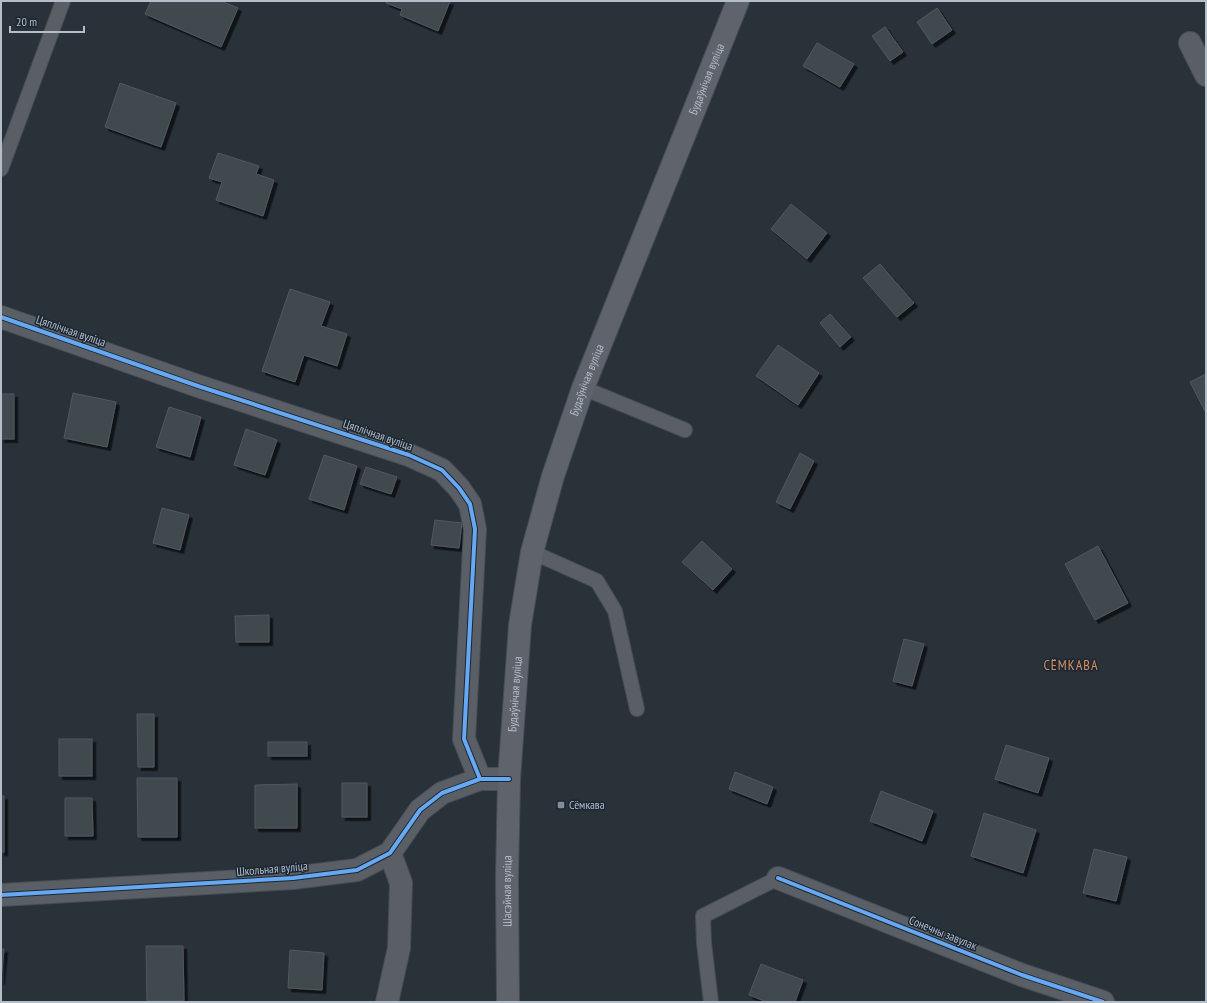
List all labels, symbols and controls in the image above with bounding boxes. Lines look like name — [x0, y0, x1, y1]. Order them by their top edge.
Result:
scale bar — [10, 8, 84, 34]
text: 20 m — [16, 14, 37, 29]
street label: Будаўнічая вуліца — [685, 41, 727, 117]
street label: Цяплічная вуліца — [34, 312, 108, 350]
street label: Будаўнічая вуліца — [566, 342, 607, 418]
street label: Цяплічная вуліца — [341, 416, 415, 454]
street label: Будаўнічая вуліца — [504, 656, 525, 733]
district label: СЁМКАВА — [1043, 656, 1099, 674]
place label: Сёмкава — [569, 797, 605, 812]
marker: Сёмкава — [556, 800, 566, 810]
street label: Шасэйная вуліца — [499, 855, 514, 927]
street label: Школьная вуліца — [236, 858, 308, 879]
street label: Сонечны завулак — [907, 912, 980, 953]

